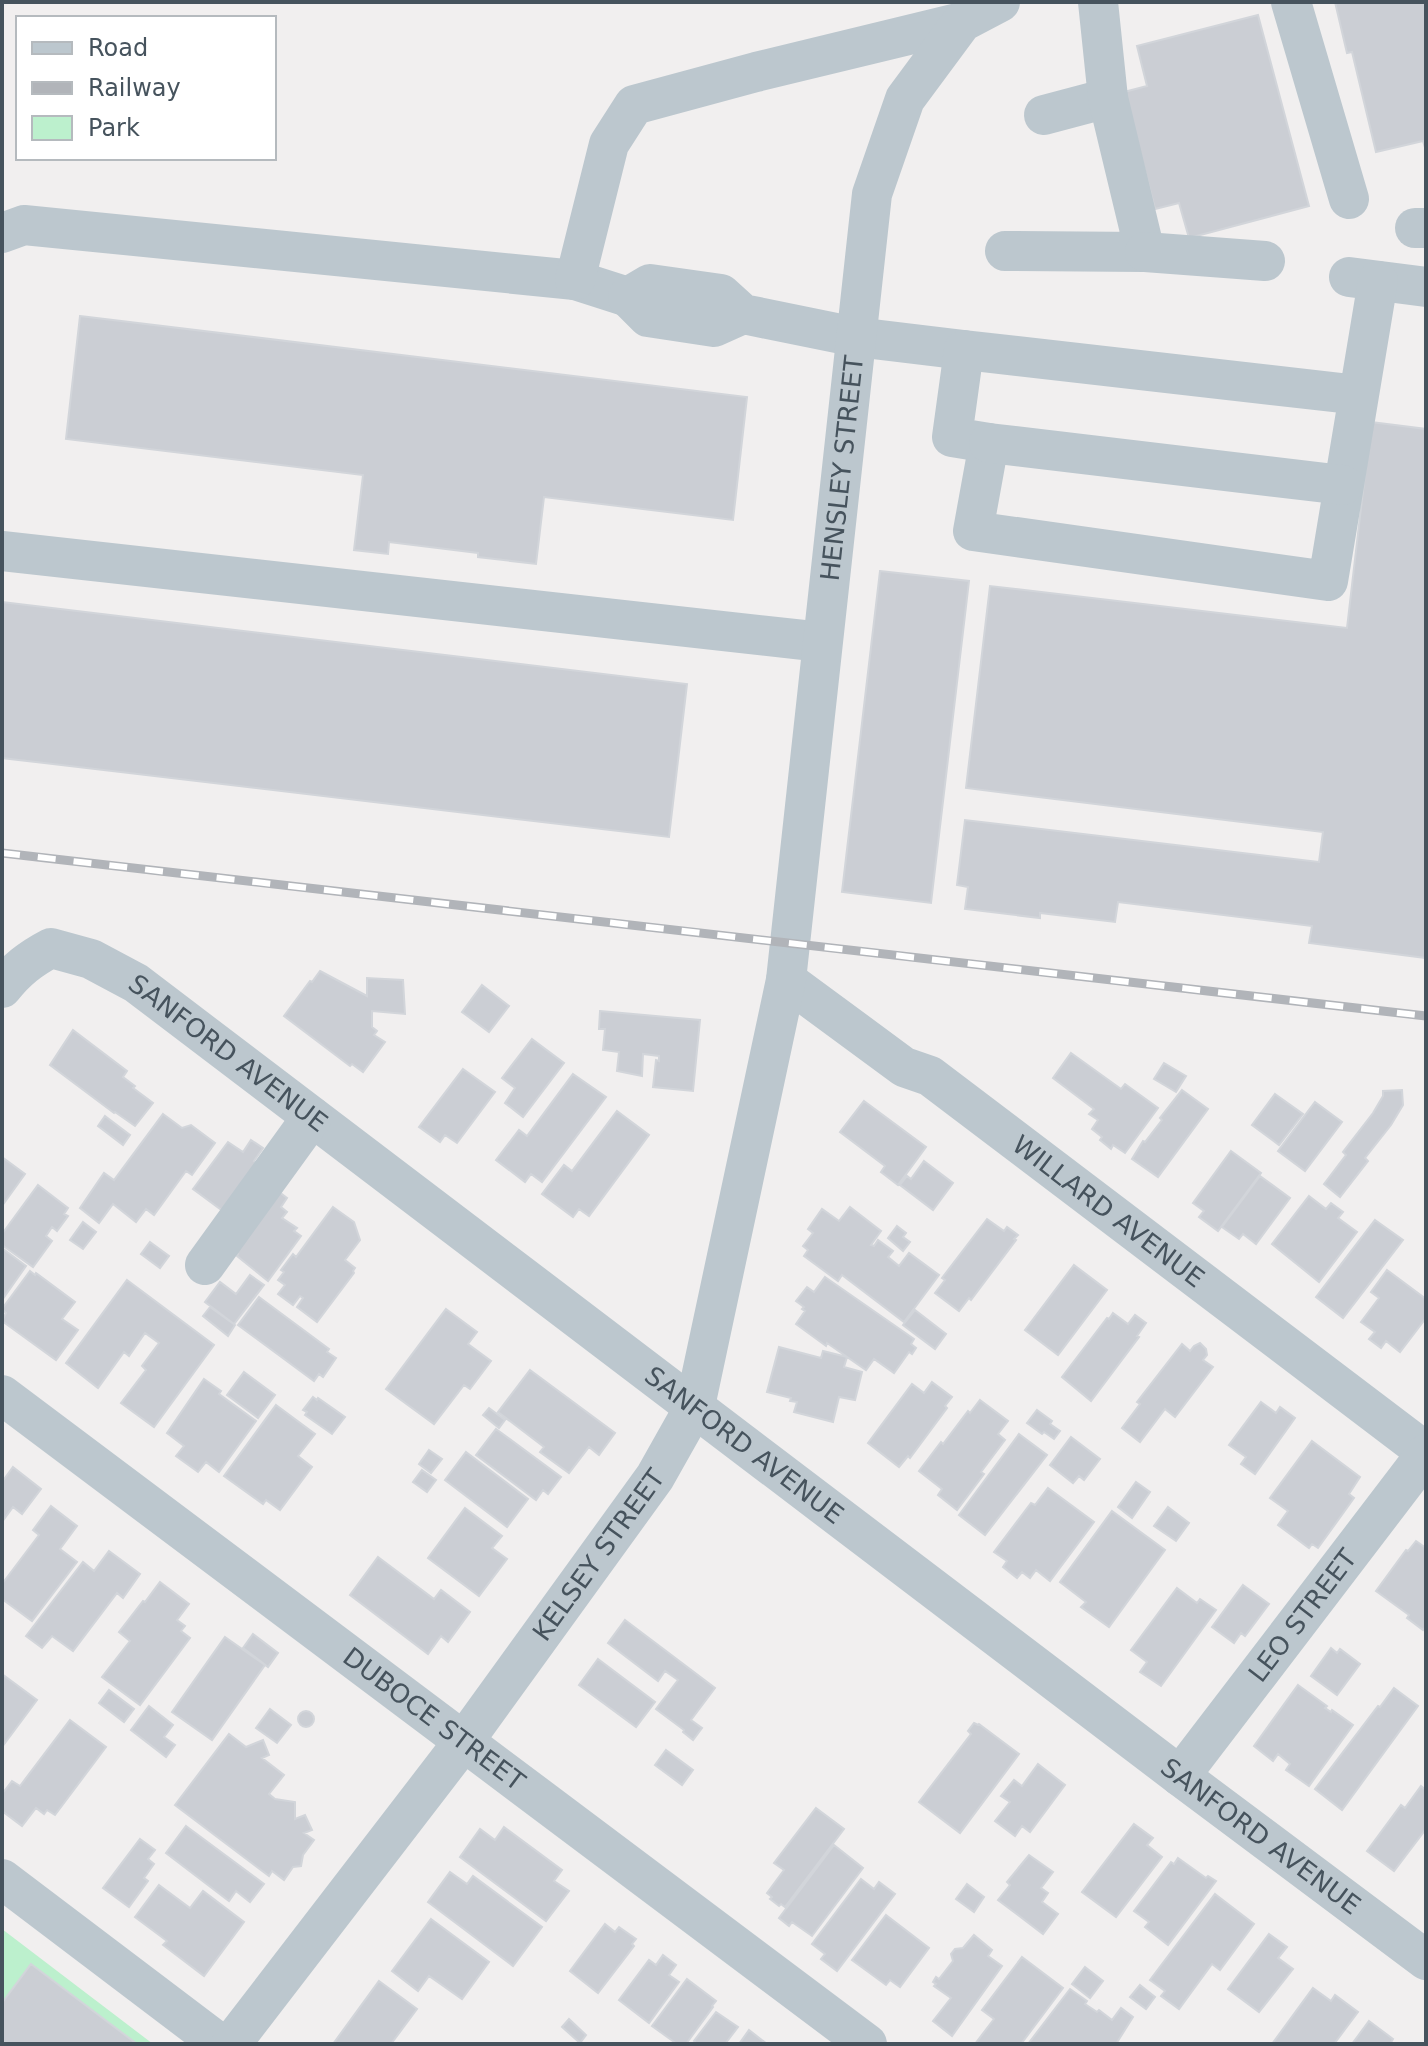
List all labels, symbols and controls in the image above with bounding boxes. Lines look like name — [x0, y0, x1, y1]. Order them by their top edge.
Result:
legend — [16, 16, 276, 160]
text: Road — [88, 34, 148, 62]
text: Railway — [88, 74, 181, 102]
text: Park — [88, 114, 140, 142]
street label: HENSLEY STREET — [815, 354, 869, 582]
street label: SANFORD AVENUE — [123, 968, 333, 1138]
street label: WILLARD AVENUE — [1007, 1129, 1210, 1293]
street label: SANFORD AVENUE — [639, 1360, 849, 1530]
street label: KELSEY STREET — [527, 1463, 671, 1646]
street label: LEO STREET — [1242, 1543, 1363, 1688]
street label: DUBOCE STREET — [337, 1641, 531, 1797]
street label: SANFORD AVENUE — [1155, 1752, 1366, 1921]

